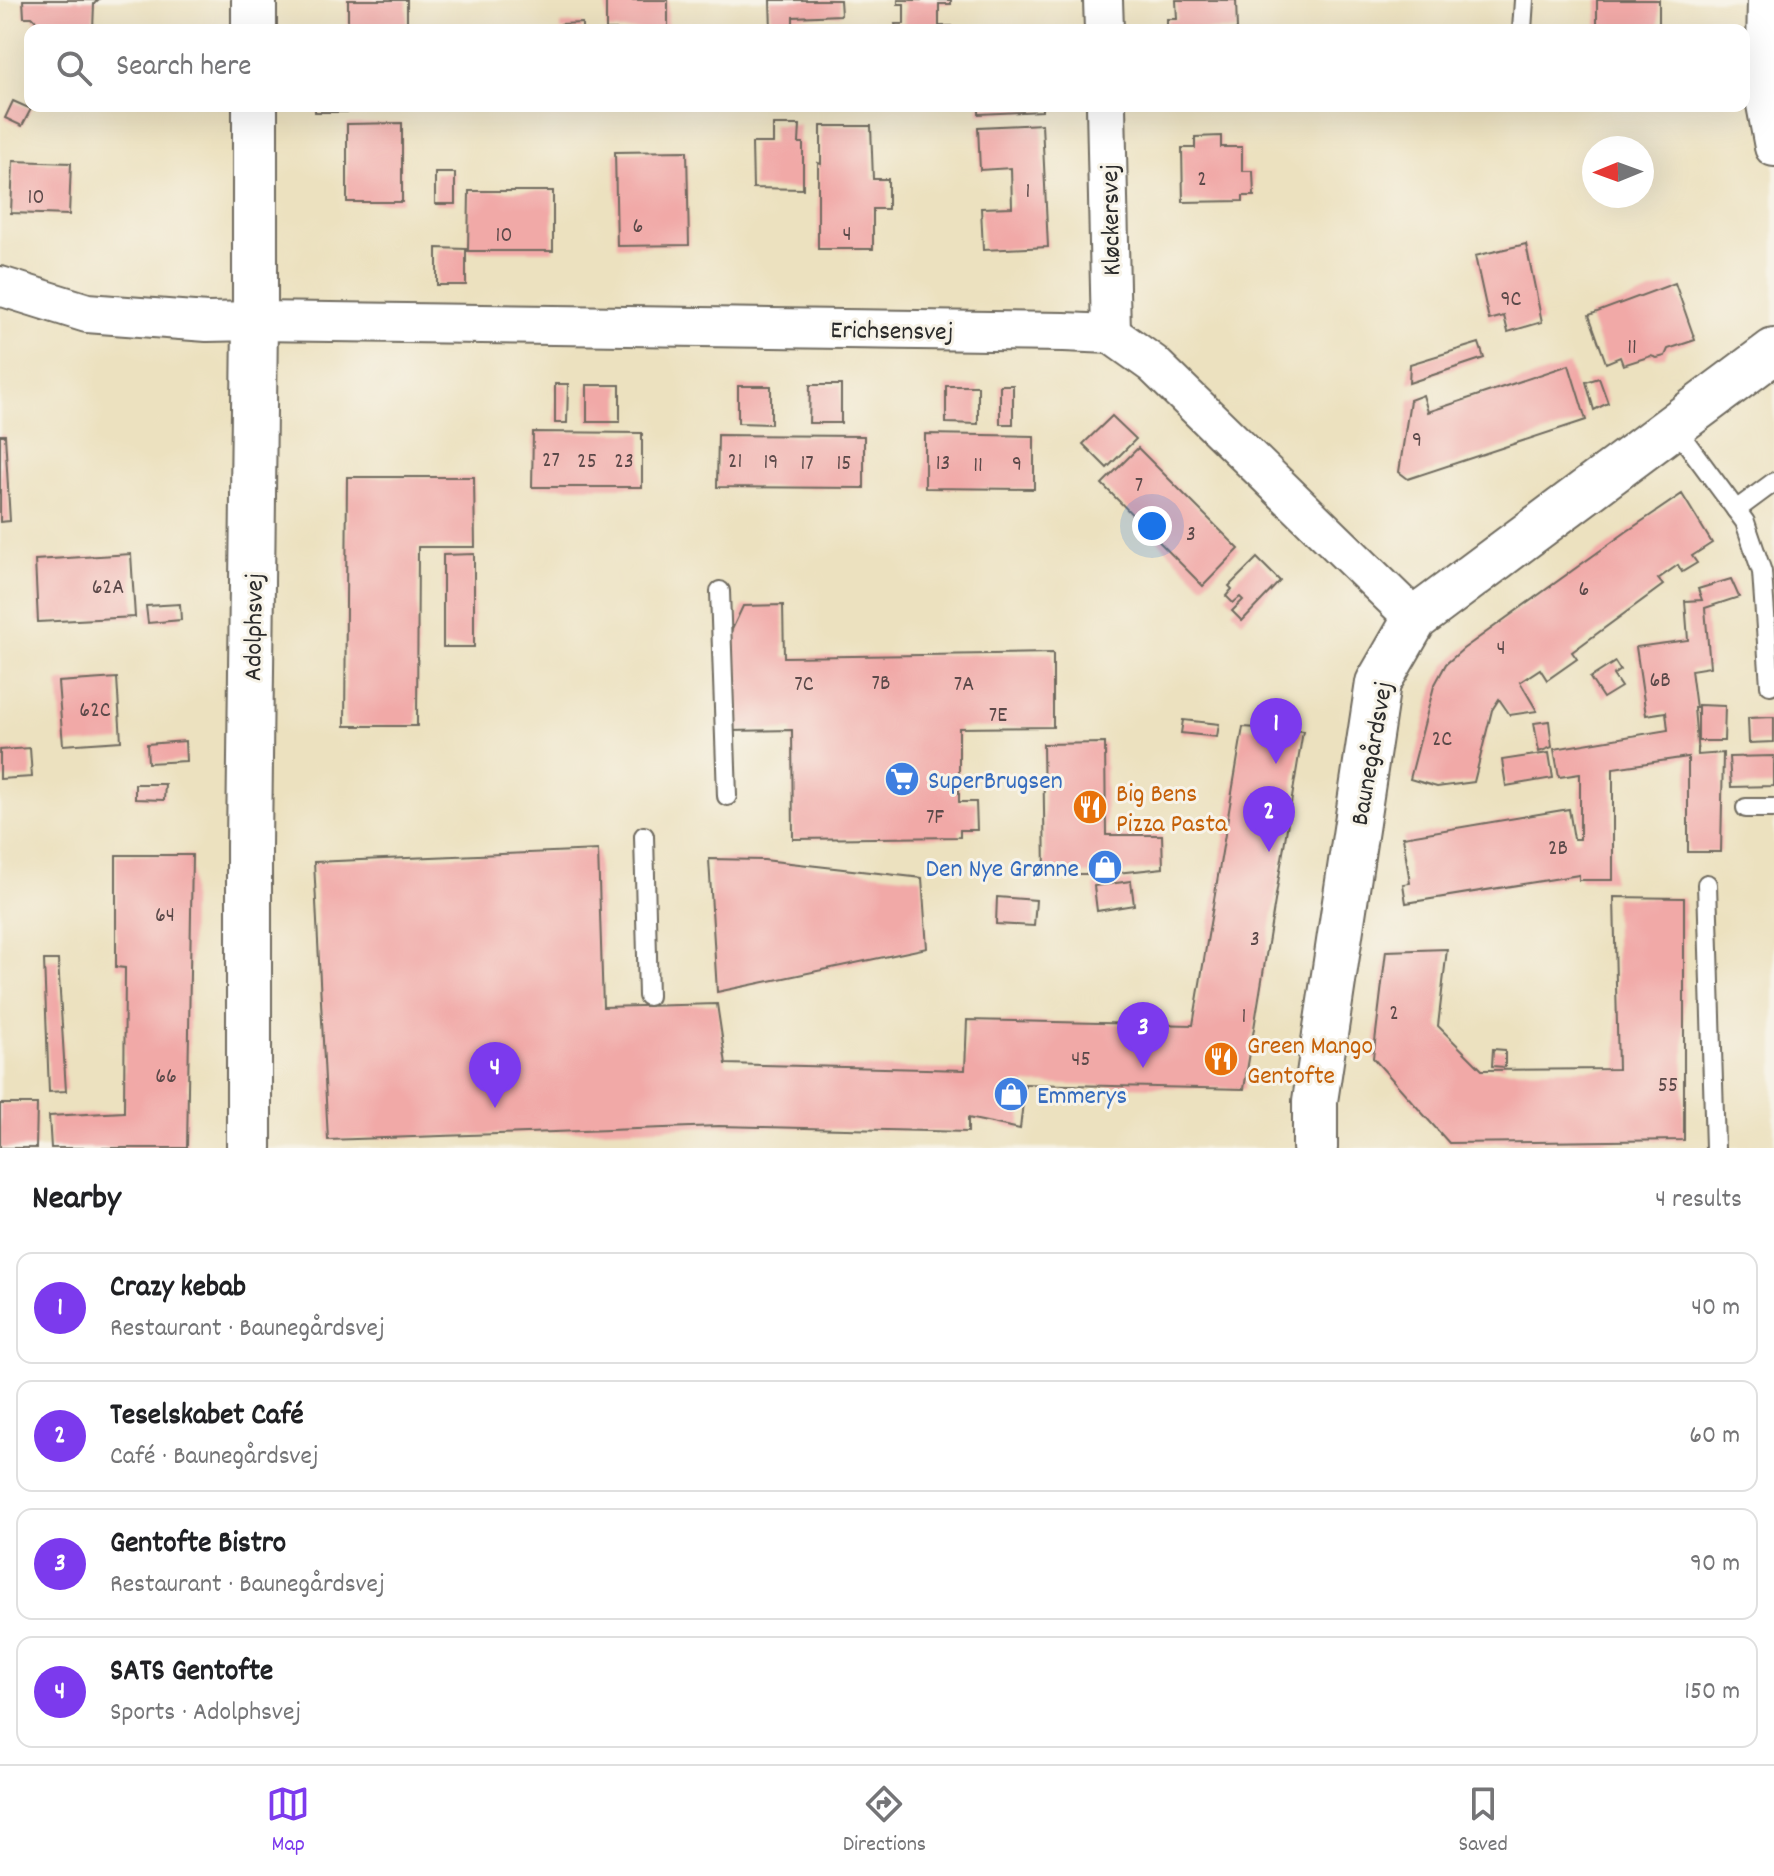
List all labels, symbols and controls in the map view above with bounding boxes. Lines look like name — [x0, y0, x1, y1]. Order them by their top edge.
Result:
search box — [24, 24, 1750, 112]
icon: search — [52, 46, 96, 90]
text: Search here — [116, 47, 252, 90]
north arrow — [1582, 136, 1654, 208]
street label: Kløckersvej — [1093, 164, 1132, 276]
house number: 2 — [1197, 165, 1207, 196]
house number: 1 — [1026, 177, 1030, 208]
house number: 10 — [28, 183, 44, 214]
house number: 6 — [633, 212, 643, 243]
house number: 4 — [842, 220, 852, 251]
house number: 10 — [496, 221, 512, 252]
house number: 9C — [1501, 285, 1522, 316]
street label: Erichsensvej — [830, 313, 954, 352]
house number: 11 — [1627, 333, 1637, 364]
house number: 9 — [1412, 426, 1422, 457]
house number: 27 — [542, 446, 560, 477]
house number: 25 — [577, 447, 597, 478]
house number: 23 — [614, 447, 634, 478]
house number: 21 — [728, 447, 742, 478]
house number: 19 — [764, 448, 778, 479]
house number: 17 — [800, 449, 814, 480]
house number: 15 — [836, 449, 852, 480]
house number: 13 — [936, 449, 950, 480]
house number: 9 — [1012, 450, 1022, 481]
house number: 11 — [973, 451, 983, 482]
house number: 7 — [1135, 471, 1143, 502]
your location — [1132, 506, 1172, 546]
house number: 3 — [1186, 520, 1196, 551]
house number: 62A — [92, 573, 124, 604]
street label: Adolphsvej — [236, 573, 275, 681]
house number: 6 — [1579, 575, 1589, 606]
house number: 4 — [1496, 634, 1506, 665]
house number: 6B — [1649, 666, 1671, 697]
house number: 7B — [872, 669, 890, 700]
house number: 7C — [794, 670, 814, 701]
house number: 7A — [954, 670, 974, 701]
street label: Baunegårdsvej — [1343, 679, 1404, 828]
house number: 62C — [79, 696, 111, 727]
pin: 1 — [1250, 698, 1302, 764]
house number: 7E — [989, 701, 1007, 732]
house number: 2C — [1432, 725, 1452, 756]
supermarket icon: SuperBrugsen — [883, 760, 921, 798]
place label: SuperBrugsen — [928, 764, 1063, 801]
place label: Big Bens Pizza Pasta — [1116, 777, 1228, 844]
pin: 2 — [1243, 786, 1295, 852]
restaurant icon: Big Bens Pizza Pasta — [1071, 788, 1109, 826]
house number: 7F — [926, 803, 944, 834]
house number: 2B — [1548, 834, 1568, 865]
shop icon: Den Nye Grønne — [1086, 848, 1124, 886]
place label: Den Nye Grønne — [926, 852, 1079, 889]
house number: 64 — [155, 901, 175, 932]
house number: 3 — [1250, 925, 1260, 956]
house number: 2 — [1389, 999, 1399, 1030]
pin: 3 — [1117, 1002, 1169, 1068]
house number: 1 — [1242, 1002, 1246, 1033]
place label: Green Mango Gentofte — [1247, 1029, 1373, 1096]
restaurant icon: Green Mango Gentofte — [1202, 1040, 1240, 1078]
pin: 4 — [469, 1042, 521, 1108]
house number: 45 — [1071, 1045, 1091, 1076]
house number: 66 — [155, 1062, 177, 1093]
house number: 55 — [1658, 1071, 1678, 1102]
shop icon: Emmerys — [992, 1075, 1030, 1113]
place label: Emmerys — [1037, 1079, 1127, 1116]
text: Nearby — [32, 1176, 121, 1225]
text: 4 results — [1655, 1182, 1742, 1219]
text: Crazy kebab — [110, 1268, 246, 1311]
text: 1 — [57, 1290, 63, 1327]
text: 40 m — [1691, 1290, 1740, 1327]
text: Restaurant · Baunegårdsvej — [110, 1311, 385, 1348]
text: Teselskabet Café — [110, 1396, 304, 1439]
text: 2 — [54, 1418, 66, 1455]
text: 60 m — [1689, 1418, 1740, 1455]
text: Café · Baunegårdsvej — [110, 1439, 319, 1476]
text: Gentofte Bistro — [110, 1524, 286, 1567]
text: 3 — [54, 1546, 66, 1583]
text: 90 m — [1690, 1546, 1740, 1583]
text: Restaurant · Baunegårdsvej — [110, 1567, 385, 1604]
text: SATS Gentofte — [110, 1652, 273, 1695]
text: 4 — [55, 1674, 65, 1711]
text: 150 m — [1684, 1674, 1740, 1711]
text: Sports · Adolphsvej — [110, 1695, 301, 1732]
tab: Map — [266, 1782, 310, 1861]
tab: Directions — [843, 1782, 926, 1861]
tab: Saved — [1459, 1782, 1508, 1861]

